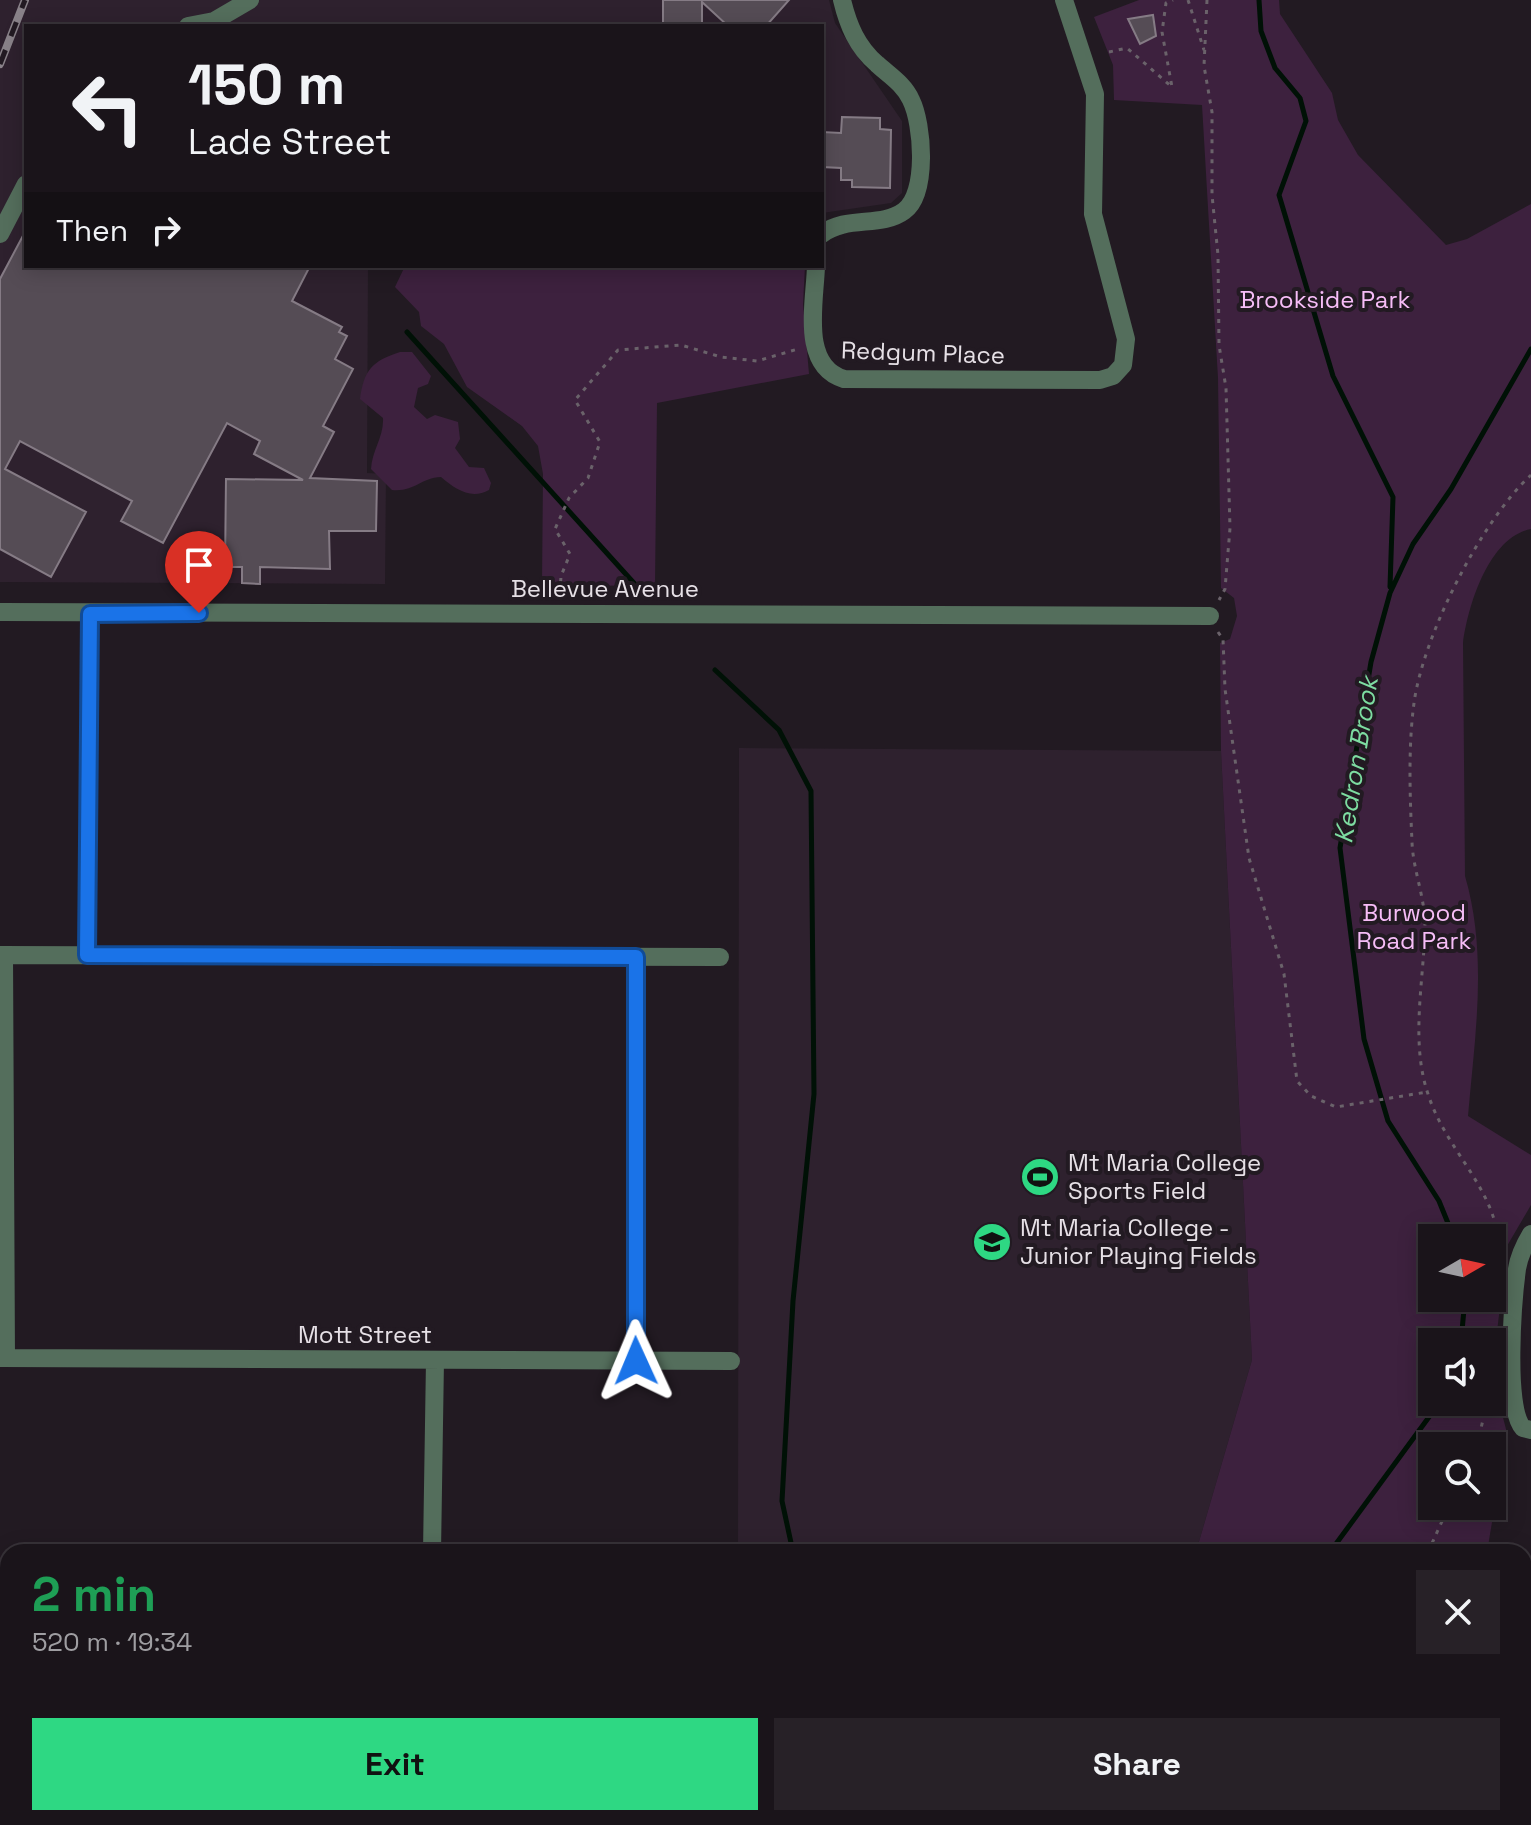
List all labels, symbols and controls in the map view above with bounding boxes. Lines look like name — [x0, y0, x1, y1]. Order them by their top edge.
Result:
text: 150 m — [188, 49, 345, 120]
icon: left — [56, 56, 160, 160]
text: Lade Street — [188, 119, 392, 165]
icon: right — [144, 208, 188, 252]
text: Then — [56, 211, 128, 250]
park label: Brookside Park — [1239, 284, 1411, 315]
street label: Redgum Place — [840, 334, 1006, 371]
pin — [165, 531, 233, 613]
icon: arrive — [177, 543, 221, 587]
street label: Bellevue Avenue — [511, 573, 699, 604]
water label: Kedron Brook — [1326, 671, 1386, 846]
park label: Burwood Road Park — [1357, 897, 1472, 956]
place label: Mt Maria College Sports Field — [1068, 1147, 1261, 1206]
sports icon: Mt Maria College Sports Field — [1019, 1156, 1061, 1198]
place label: Mt Maria College - Junior Playing Fields — [1020, 1212, 1257, 1271]
school or university icon: Mt Maria College - Junior Playing Fields — [971, 1221, 1013, 1263]
north arrow — [1418, 1224, 1506, 1312]
map controls — [1418, 1224, 1506, 1520]
street label: Mott Street — [298, 1319, 432, 1350]
position arrow — [594, 1319, 678, 1403]
button: sound — [1418, 1328, 1506, 1416]
button: search — [1418, 1432, 1506, 1520]
text: 2 min — [32, 1564, 156, 1625]
button: close — [1416, 1570, 1500, 1654]
text: 520 m · 19:34 — [32, 1625, 192, 1659]
button: Exit — [32, 1718, 758, 1810]
button: Share — [774, 1718, 1500, 1810]

